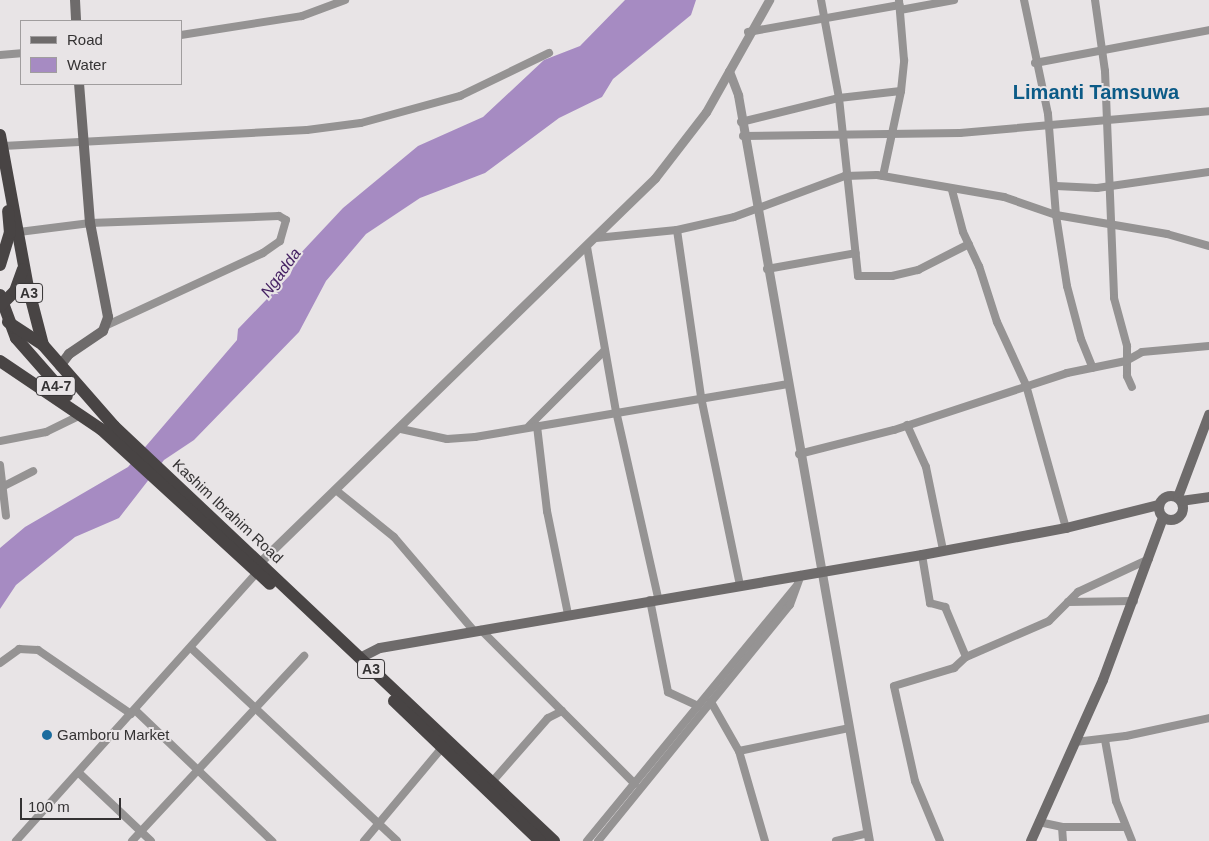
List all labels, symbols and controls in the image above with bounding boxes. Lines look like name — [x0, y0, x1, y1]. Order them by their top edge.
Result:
legend — [20, 20, 182, 85]
text: Road — [67, 31, 103, 48]
text: Water — [67, 56, 106, 73]
district label: Limanti Tamsuwa — [1013, 80, 1179, 104]
water label: Ngadda — [257, 245, 305, 301]
road number: A3 — [14, 282, 44, 304]
road number: A4-7 — [35, 374, 77, 398]
street label: Kashim Ibrahim Road — [169, 455, 287, 567]
road number: A3 — [356, 658, 386, 681]
place label: Gamboru Market — [57, 726, 170, 744]
marker: Gamboru Market — [41, 729, 53, 741]
scale bar — [22, 788, 124, 820]
text: 100 m — [28, 798, 70, 815]

